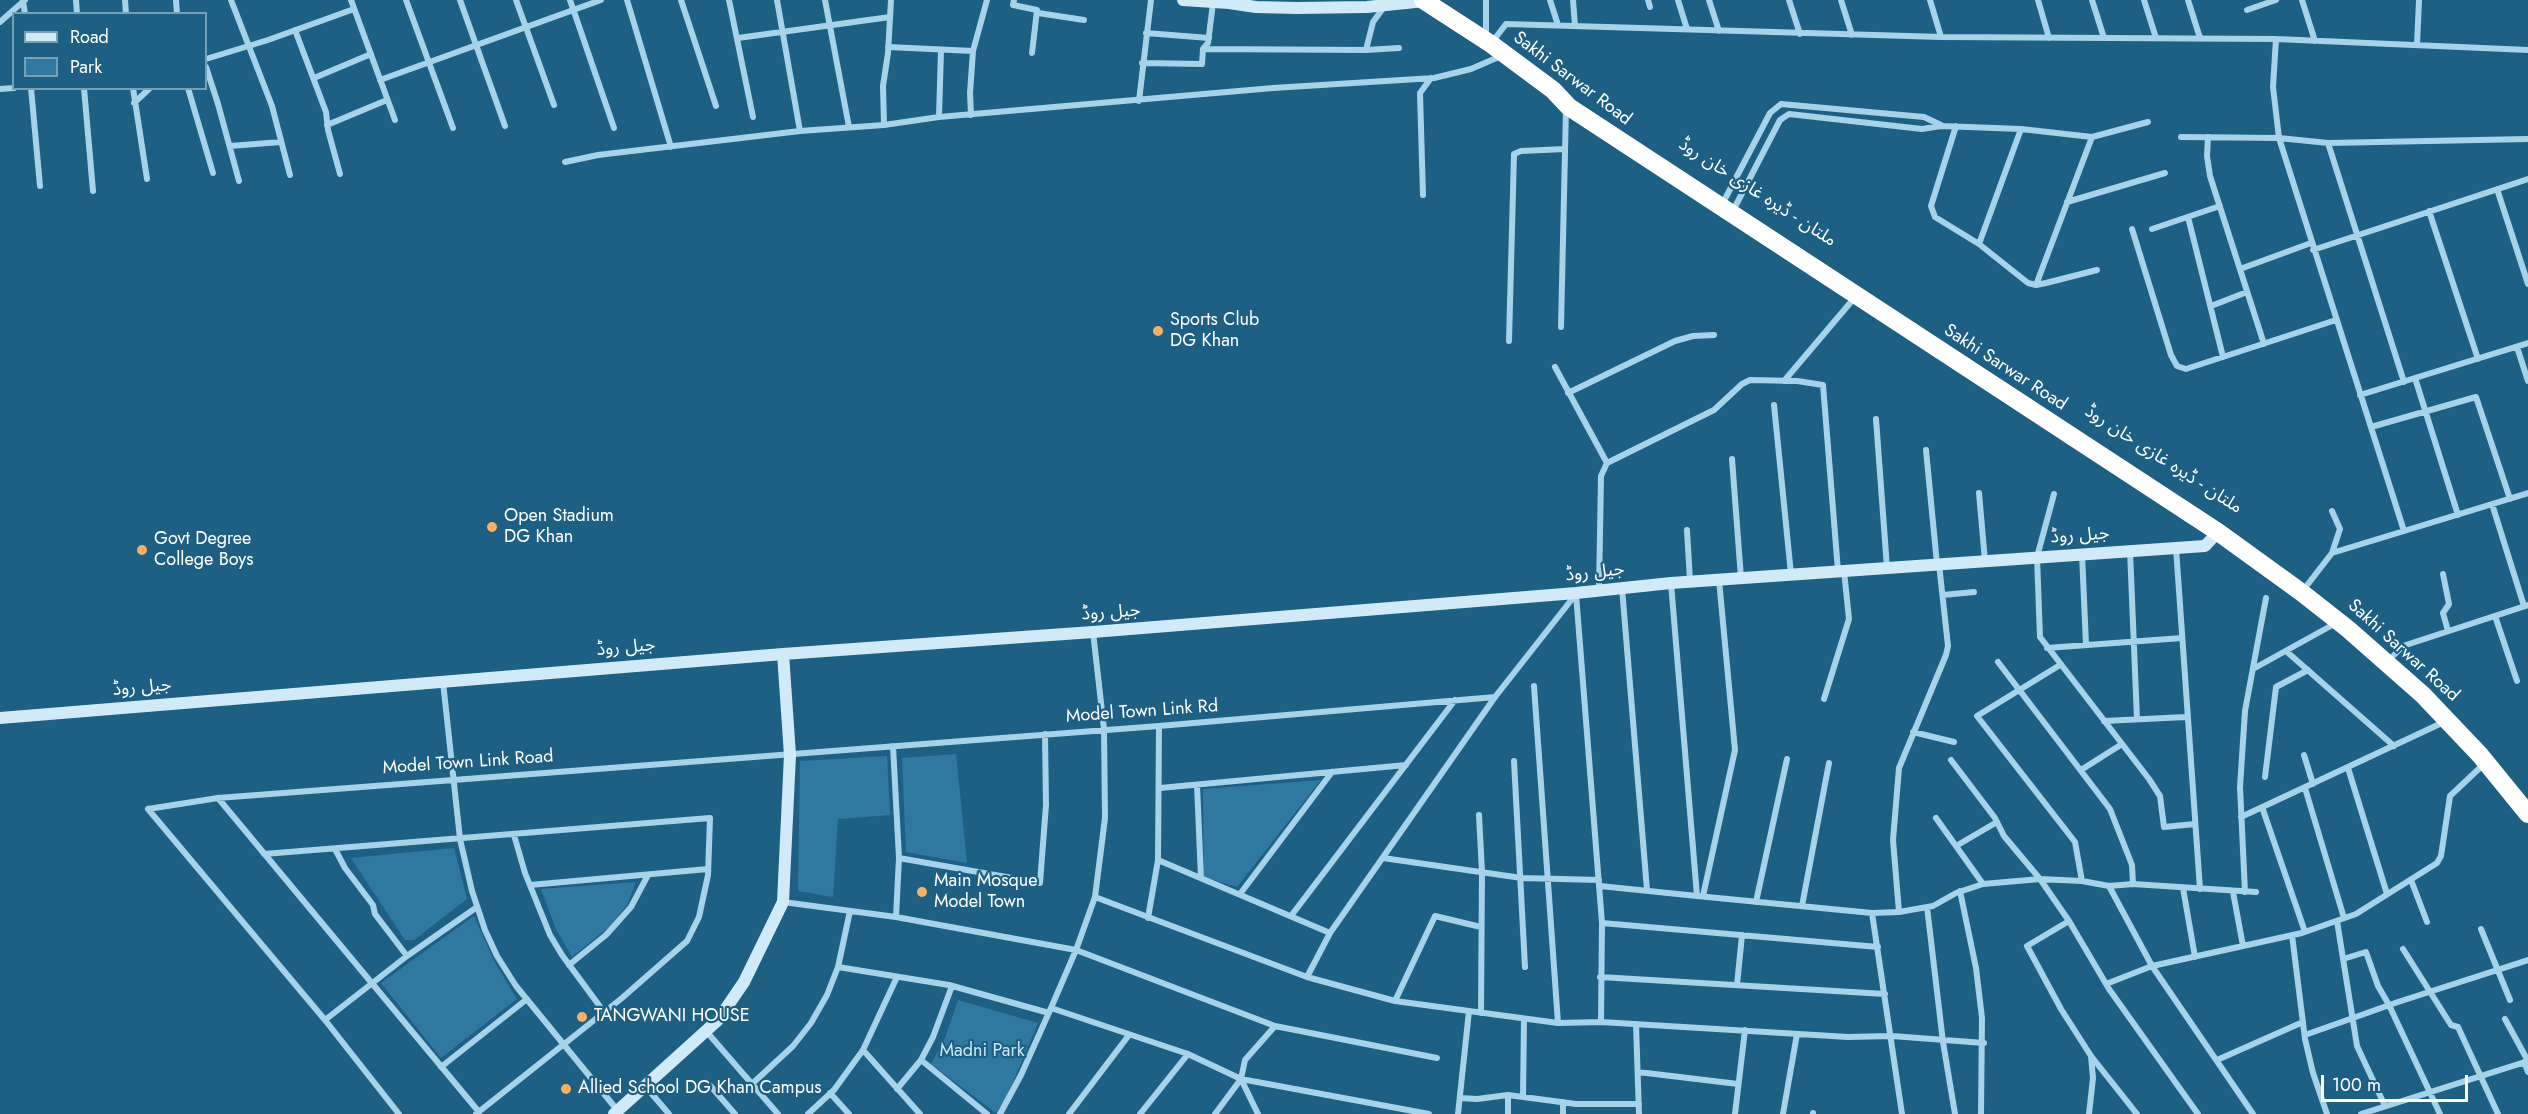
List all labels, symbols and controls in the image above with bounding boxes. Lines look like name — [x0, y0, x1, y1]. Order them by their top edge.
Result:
legend — [12, 12, 207, 90]
text: Road — [70, 24, 109, 50]
street label: Sakhi Sarwar Road — [1509, 27, 1635, 131]
text: Park — [70, 54, 102, 80]
street label: ملتان - ڈیرہ غازی خان روڈ — [1674, 134, 1840, 252]
place label: Sports Club DG Khan — [1170, 310, 1259, 352]
street label: Sakhi Sarwar Road — [1939, 320, 2071, 416]
marker: Sports Club DG Khan — [1151, 324, 1165, 338]
street label: ملتان - ڈیرہ غازی خان روڈ — [2080, 401, 2246, 519]
place label: Open Stadium DG Khan — [504, 506, 614, 548]
marker: Open Stadium DG Khan — [485, 520, 499, 534]
street label: جیل روڈ — [2050, 523, 2110, 549]
place label: Govt Degree College Boys — [154, 529, 253, 572]
marker: Govt Degree College Boys — [135, 543, 149, 557]
street label: جیل روڈ — [1564, 559, 1626, 587]
street label: Sakhi Sarwar Road — [2343, 595, 2463, 707]
street label: جیل روڈ — [1081, 600, 1141, 626]
street label: جیل روڈ — [596, 635, 656, 661]
street label: جیل روڈ — [112, 675, 172, 701]
street label: Model Town Link Rd — [1065, 696, 1219, 728]
street label: Model Town Link Road — [382, 746, 554, 780]
place label: Main Mosque Model Town — [934, 871, 1037, 914]
marker: Main Mosque Model Town — [915, 885, 929, 899]
place label: TANGWANI HOUSE — [594, 1006, 750, 1028]
marker: TANGWANI HOUSE — [575, 1010, 589, 1024]
park label: Madni Park — [939, 1041, 1025, 1063]
scale bar — [2324, 1063, 2471, 1101]
text: 100 m — [2332, 1072, 2381, 1098]
place label: Allied School DG Khan Campus — [578, 1078, 822, 1100]
marker: Allied School DG Khan Campus — [559, 1082, 573, 1096]

